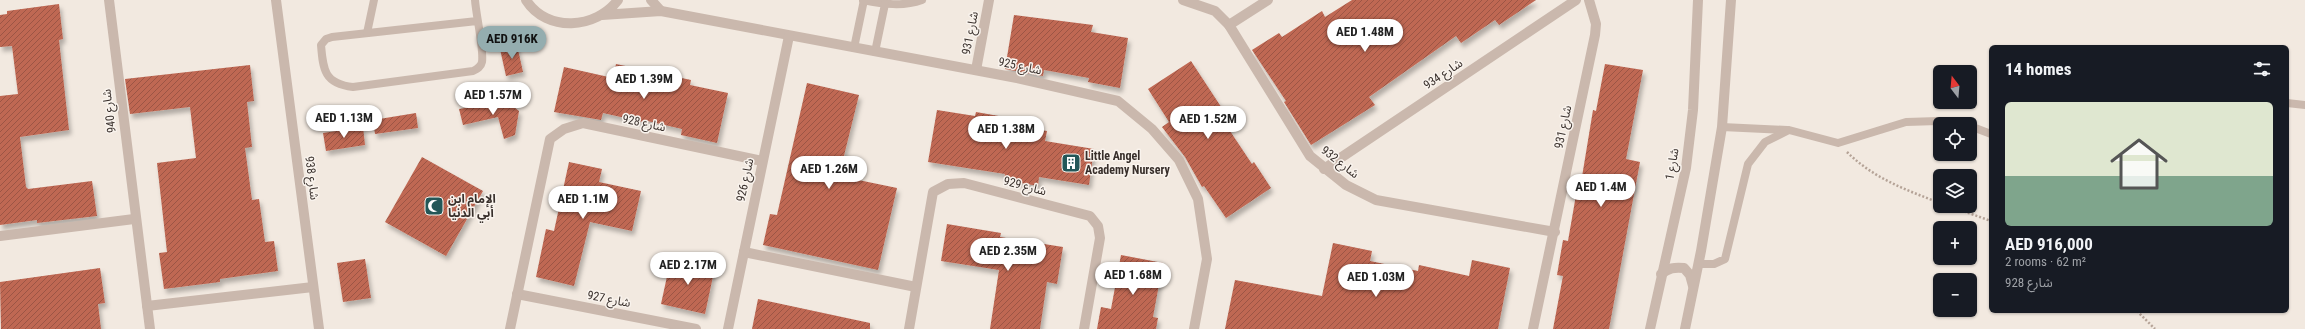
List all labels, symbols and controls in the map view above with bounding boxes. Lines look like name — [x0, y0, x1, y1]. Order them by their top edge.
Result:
street label: شارع 931 — [959, 10, 983, 56]
pin: AED 1.48M — [1319, 19, 1411, 53]
text: AED 1.48M — [1336, 24, 1394, 39]
pin: AED 916K — [471, 26, 553, 60]
text: AED 916K — [486, 31, 538, 46]
street label: شارع 925 — [997, 55, 1043, 79]
street label: شارع 934 — [1421, 56, 1466, 94]
icon: filters — [2251, 58, 2273, 80]
text: 14 homes — [2005, 59, 2071, 79]
north arrow — [1933, 65, 1977, 109]
map controls — [1933, 65, 1977, 317]
pin: AED 1.39M — [598, 66, 690, 100]
text: AED 1.39M — [615, 71, 673, 86]
pin: AED 1.57M — [447, 82, 539, 116]
text: AED 1.57M — [464, 87, 522, 102]
street label: شارع 940 — [99, 88, 121, 134]
street label: شارع 931 — [1552, 104, 1576, 150]
pin: AED 1.13M — [298, 105, 390, 139]
pin: AED 1.52M — [1162, 106, 1254, 140]
text: AED 1.13M — [315, 110, 373, 125]
text: AED 1.52M — [1179, 111, 1237, 126]
street label: شارع 928 — [621, 112, 667, 136]
pin: AED 1.38M — [960, 116, 1052, 150]
button: locate — [1933, 117, 1977, 161]
text: AED 1.38M — [977, 121, 1035, 136]
icon: home — [2103, 128, 2175, 200]
street label: شارع 932 — [1317, 143, 1362, 183]
street label: شارع 1 — [1662, 147, 1684, 181]
place label: Little Angel Academy Nursery — [1085, 149, 1171, 177]
building icon: Little Angel Academy Nursery — [1060, 152, 1082, 174]
street label: شارع 938 — [300, 155, 322, 201]
pin: AED 1.26M — [783, 156, 875, 190]
street label: شارع 926 — [734, 157, 758, 203]
text: AED 1.26M — [800, 161, 858, 176]
button: layers — [1933, 169, 1977, 213]
street label: شارع 929 — [1001, 174, 1048, 200]
pin: AED 1.4M — [1560, 174, 1642, 208]
text: AED 1.4M — [1575, 179, 1627, 194]
pin: AED 1.1M — [542, 186, 624, 220]
text: AED 1.1M — [557, 191, 609, 206]
place label: الإمام ابن أبي الدنيا — [448, 192, 496, 223]
mosque icon: الإمام ابن أبي الدنيا — [423, 195, 445, 217]
button: + — [1933, 221, 1977, 265]
text: AED 916,000 — [2005, 234, 2093, 254]
pin: AED 2.35M — [962, 238, 1054, 272]
text: AED 2.35M — [979, 243, 1037, 258]
pin: AED 2.17M — [642, 252, 734, 286]
text: 2 rooms · 62 m² — [2005, 254, 2086, 269]
text: AED 2.17M — [659, 257, 717, 272]
pin: AED 1.68M — [1087, 262, 1179, 296]
pin: AED 1.03M — [1330, 264, 1422, 298]
text: AED 1.68M — [1104, 267, 1162, 282]
text: AED 1.03M — [1347, 269, 1405, 284]
button: − — [1933, 273, 1977, 317]
text: شارع 928 — [2005, 275, 2053, 290]
street label: شارع 927 — [586, 288, 632, 312]

